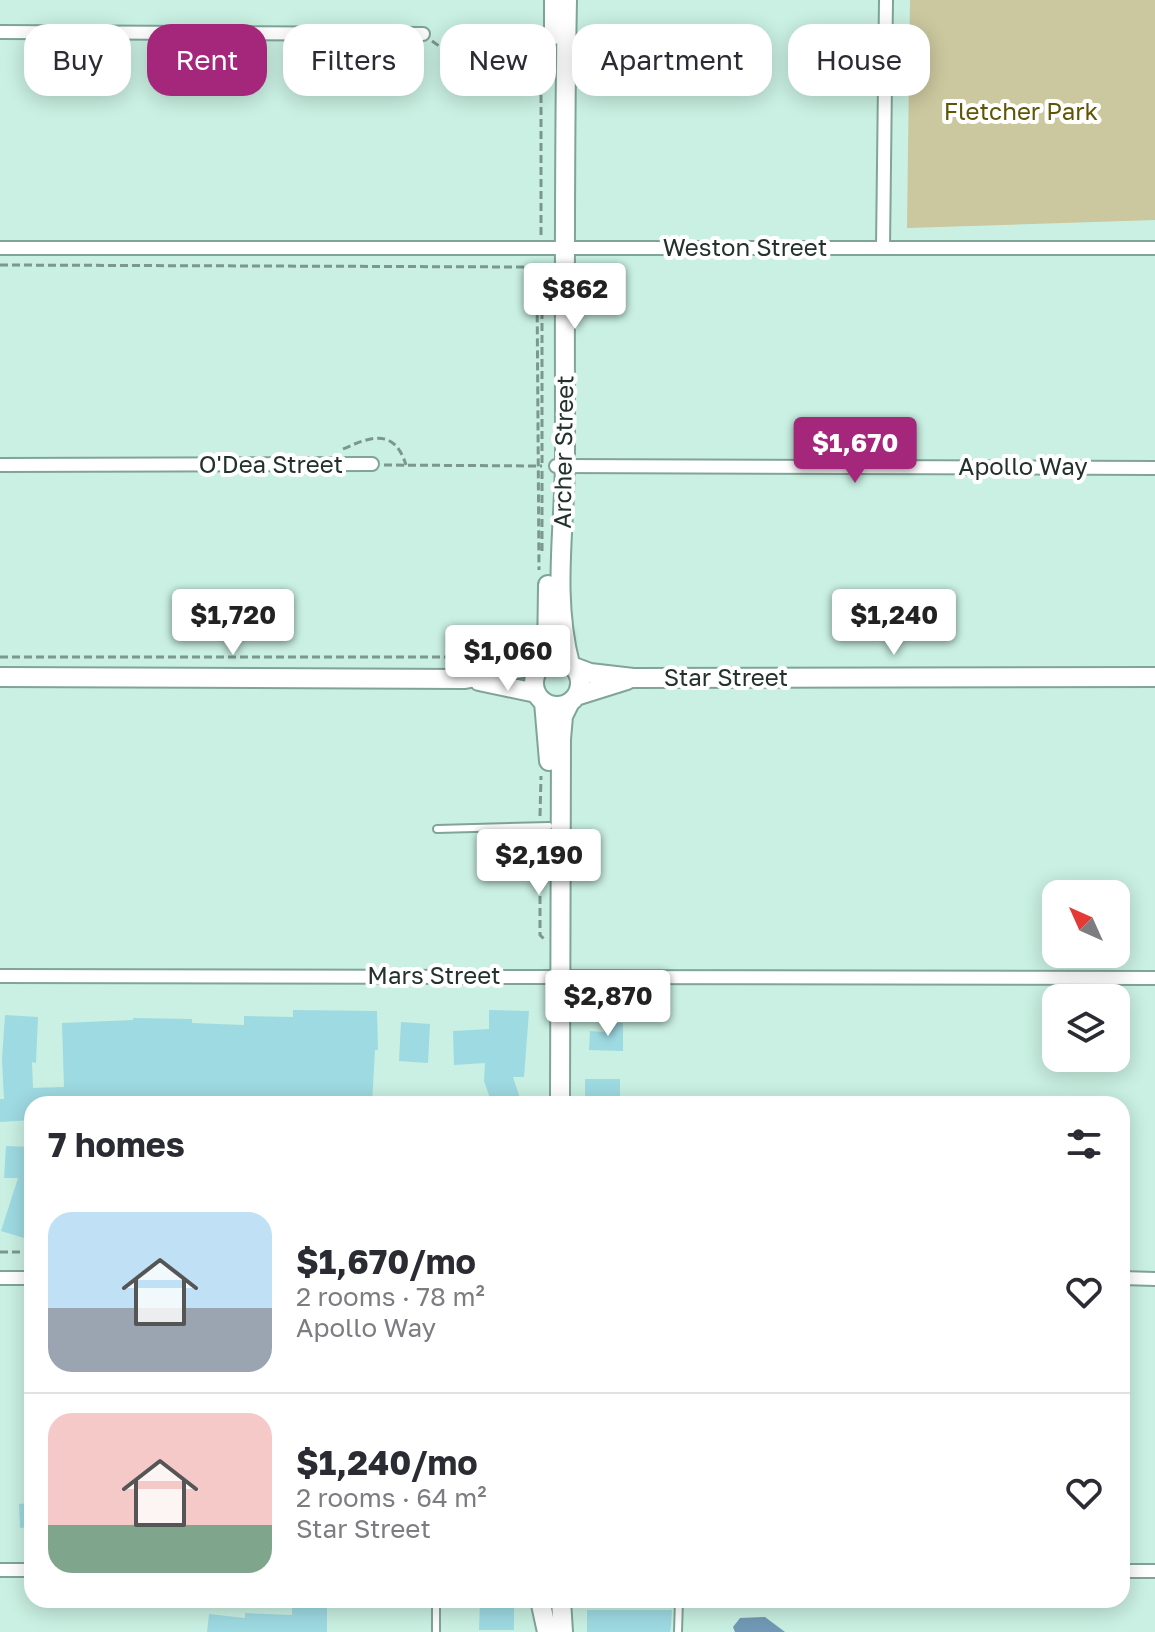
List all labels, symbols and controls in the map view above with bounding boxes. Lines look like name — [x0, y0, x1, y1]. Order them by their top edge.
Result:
chip: Buy — [24, 24, 131, 96]
chip: Rent — [147, 24, 267, 96]
chip: Filters — [283, 24, 424, 96]
chip: New — [440, 24, 556, 96]
chip: Apartment — [572, 24, 772, 96]
chip: House — [788, 24, 930, 96]
park label: Fletcher Park — [944, 96, 1098, 125]
street label: Weston Street — [663, 232, 827, 261]
pin: $862 — [528, 263, 622, 331]
text: $862 — [542, 273, 608, 304]
street label: Archer Street — [547, 375, 578, 529]
pin: $1,670 — [790, 417, 920, 485]
text: $1,670 — [812, 427, 898, 458]
street label: O'Dea Street — [199, 449, 343, 478]
street label: Apollo Way — [958, 451, 1088, 480]
pin: $1,720 — [168, 589, 298, 657]
pin: $1,240 — [829, 589, 959, 657]
text: $1,720 — [190, 599, 276, 630]
text: $1,240 — [850, 599, 938, 630]
pin: $1,060 — [443, 625, 573, 693]
text: $1,060 — [463, 635, 553, 666]
street label: Star Street — [664, 662, 788, 691]
pin: $2,190 — [474, 829, 604, 897]
text: $2,190 — [495, 839, 583, 870]
north arrow — [1042, 880, 1130, 968]
map controls — [1042, 880, 1130, 1072]
street label: Mars Street — [367, 960, 501, 989]
pin: $2,870 — [543, 970, 673, 1038]
text: $2,870 — [563, 980, 653, 1011]
button: layers — [1042, 984, 1130, 1072]
icon: filters — [1062, 1122, 1106, 1166]
text: 7 homes — [48, 1124, 185, 1164]
text: $1,670/mo — [296, 1241, 476, 1281]
icon: home — [112, 1244, 208, 1340]
icon: heart — [1062, 1270, 1106, 1314]
text: 2 rooms · 78 m² — [296, 1281, 485, 1312]
text: Apollo Way — [296, 1312, 436, 1343]
text: $1,240/mo — [296, 1442, 478, 1482]
icon: home — [112, 1445, 208, 1541]
icon: heart — [1062, 1471, 1106, 1515]
text: 2 rooms · 64 m² — [296, 1482, 487, 1513]
text: Star Street — [296, 1513, 431, 1544]

